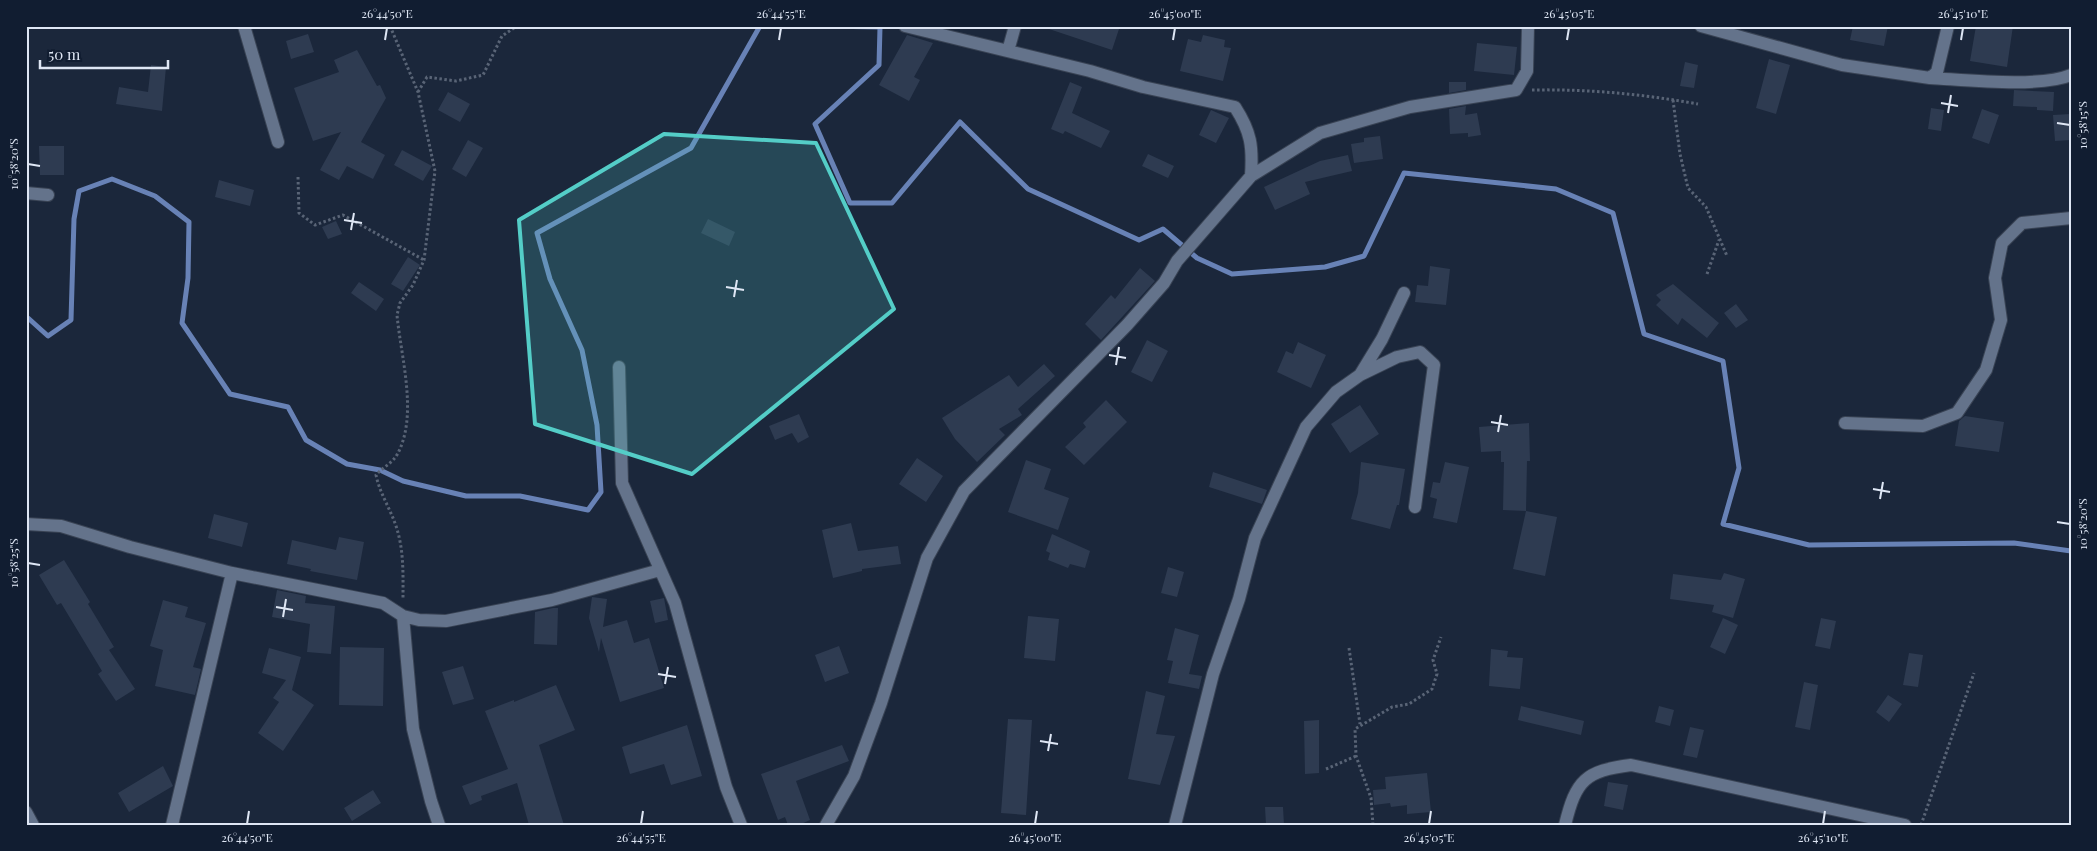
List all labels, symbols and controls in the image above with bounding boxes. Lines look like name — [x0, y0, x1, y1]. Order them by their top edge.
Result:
text: 26°44'50"E — [361, 5, 413, 21]
text: 26°44'55"E — [756, 5, 806, 21]
text: 26°45'00"E — [1149, 5, 1201, 21]
text: 26°45'05"E — [1544, 5, 1594, 21]
text: 26°45'10"E — [1938, 5, 1988, 21]
scale bar — [40, 38, 168, 70]
text: 50 m — [48, 44, 81, 64]
text: 10°58'15"S — [2074, 101, 2090, 149]
text: 10°58'20"S — [5, 138, 21, 190]
text: 10°58'20"S — [2074, 498, 2090, 550]
text: 10°58'25"S — [5, 538, 21, 588]
text: 26°44'50"E — [221, 829, 273, 845]
text: 26°44'55"E — [616, 829, 666, 845]
text: 26°45'00"E — [1009, 829, 1061, 845]
text: 26°45'05"E — [1404, 829, 1454, 845]
text: 26°45'10"E — [1798, 829, 1848, 845]

